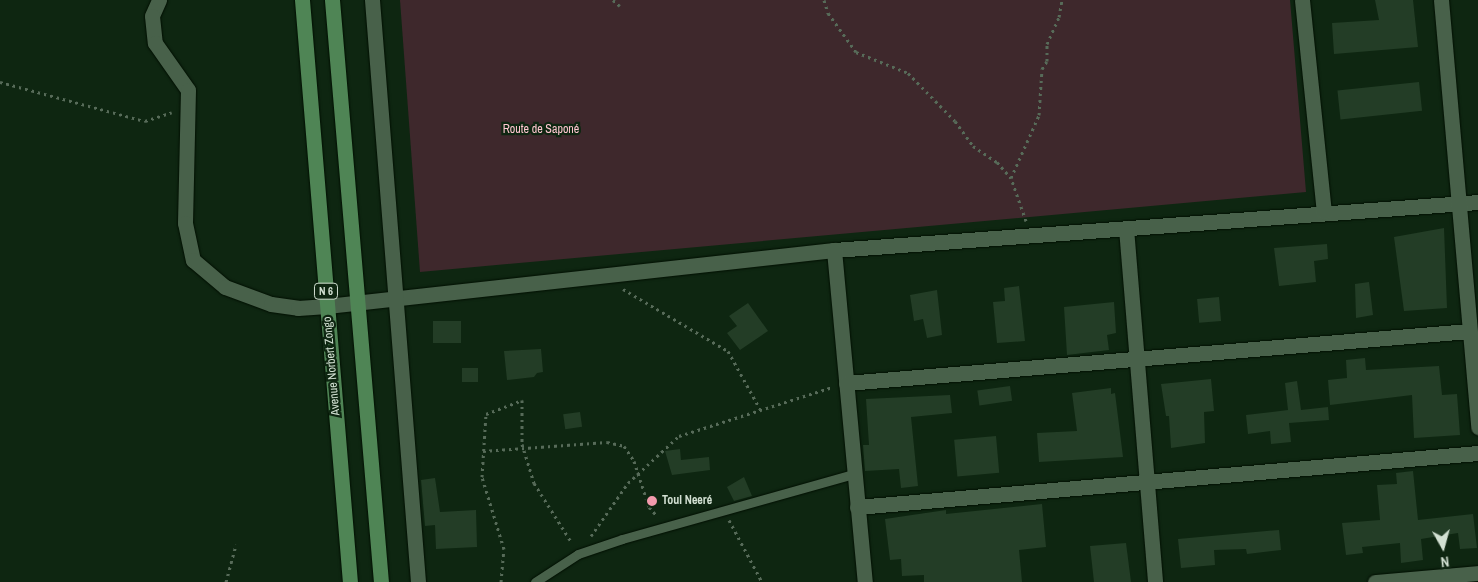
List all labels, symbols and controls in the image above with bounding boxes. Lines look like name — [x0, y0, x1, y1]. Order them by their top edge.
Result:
park label: Route de Saponé — [503, 123, 579, 137]
road number: N 6 — [314, 282, 338, 300]
street label: Avenue Norbert Zongo — [320, 316, 344, 416]
place label: Toul Neeré — [662, 494, 712, 508]
marker: Toul Neeré — [646, 495, 658, 507]
north arrow — [1418, 522, 1468, 572]
text: N — [1440, 552, 1450, 571]

